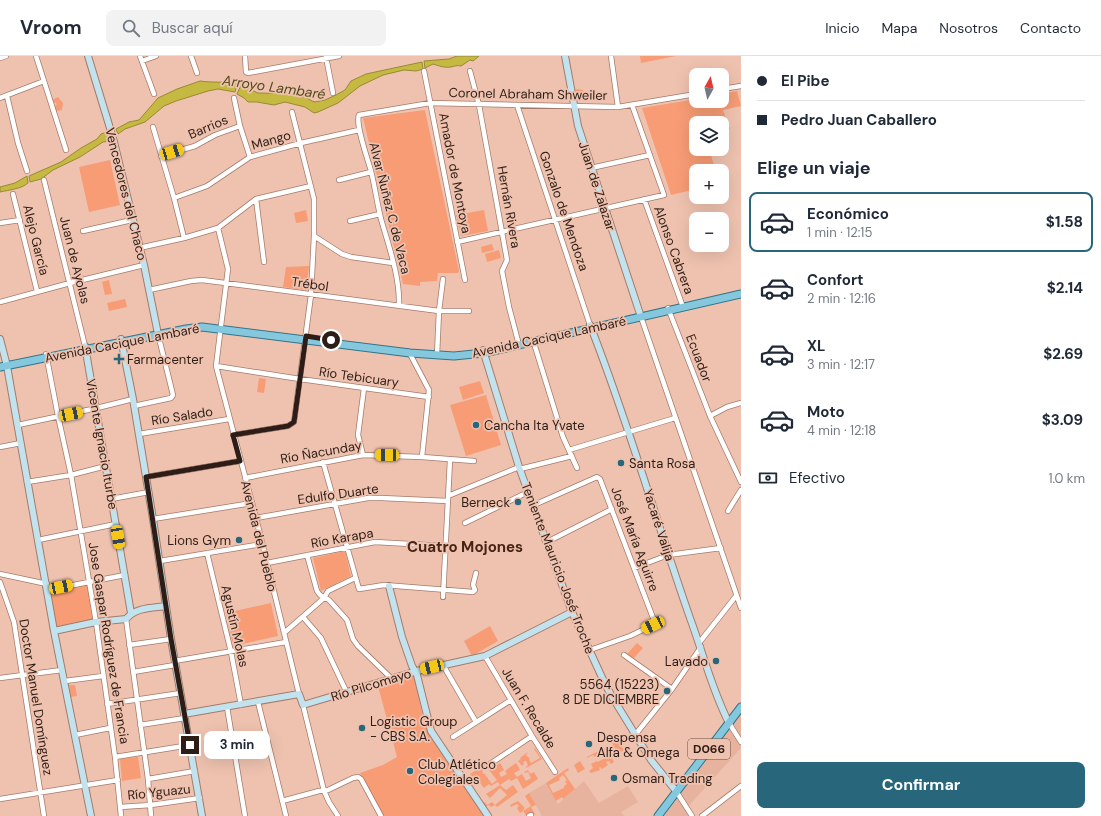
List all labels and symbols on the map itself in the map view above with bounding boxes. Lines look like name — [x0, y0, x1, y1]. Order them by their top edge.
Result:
north arrow — [689, 68, 729, 108]
water label: Arroyo Lambaré — [220, 71, 327, 103]
street label: Coronel Abraham Shweiler — [448, 84, 608, 104]
street label: Barrios — [185, 111, 231, 143]
street label: Amador de Montoya — [435, 111, 475, 235]
street label: Vencedores del Chaco — [101, 126, 151, 262]
street label: Mango — [249, 126, 293, 154]
street label: Juan de Zalazar — [575, 139, 619, 233]
street label: Alvar Ñuñez C de Vaca — [365, 140, 415, 276]
car — [159, 143, 185, 161]
street label: Gonzalo de Mendoza — [535, 149, 593, 273]
street label: Hernán Rivera — [493, 165, 525, 249]
street label: Alejo García — [19, 203, 53, 277]
street label: Alonso Cabrera — [650, 204, 698, 296]
street label: Juan de Ayolas — [56, 214, 94, 306]
street label: Trébol — [290, 273, 330, 295]
street label: Avenida Cacique Lambaré — [470, 312, 628, 362]
street label: Avenida Cacique Lambaré — [43, 320, 201, 366]
route start — [322, 331, 340, 349]
street label: Ecuador — [682, 332, 716, 385]
place label: Farmacenter — [127, 351, 204, 368]
marker: Farmacenter — [114, 354, 124, 364]
street label: Río Tebicuary — [318, 363, 400, 391]
street label: Vicente Ignacio Iturbe — [82, 377, 122, 511]
street label: Río Salado — [150, 403, 214, 429]
car — [58, 406, 84, 422]
place label: Cancha Ita Yvate — [484, 417, 585, 434]
marker: Cancha Ita Yvate — [471, 420, 481, 430]
street label: Río Ñacunday — [279, 436, 363, 468]
car — [375, 449, 399, 461]
place label: Santa Rosa — [629, 455, 695, 472]
marker: Santa Rosa — [616, 458, 626, 468]
street label: Avenida del Pueblo — [237, 479, 281, 594]
street label: Edulfo Duarte — [296, 480, 380, 508]
street label: Teniente Mauricio José Troche — [517, 480, 599, 656]
street label: José María Aguirre — [607, 484, 663, 594]
street label: Yacaré Valija — [639, 487, 679, 563]
place label: Berneck — [461, 494, 510, 511]
marker: Berneck — [513, 497, 523, 507]
car — [110, 524, 126, 550]
street label: Río Karapa — [309, 524, 375, 552]
place label: Lions Gym — [167, 532, 231, 549]
marker: Lions Gym — [234, 535, 244, 545]
district label: Cuatro Mojones — [407, 537, 523, 557]
street label: Jose Gaspar Rodríguez de Francia — [85, 541, 133, 745]
car — [48, 579, 74, 595]
street label: Agustín Molas — [217, 583, 253, 669]
car — [640, 614, 666, 636]
street label: Doctor Manuel Domínguez — [15, 618, 57, 776]
place label: Lavado — [665, 653, 708, 670]
marker: Lavado — [711, 656, 721, 666]
car — [419, 658, 445, 676]
street label: Juan F. Recalde — [498, 664, 560, 752]
street label: Río Pilcomayo — [329, 665, 414, 705]
place label: 5564 (15223) 8 DE DICIEMBRE — [562, 676, 659, 708]
marker: 5564 (15223) 8 DE DICIEMBRE — [662, 686, 672, 696]
place label: Logistic Group - CBS S.A. — [370, 713, 457, 745]
marker: Logistic Group - CBS S.A. — [357, 723, 367, 733]
place label: Despensa Alfa & Omega — [597, 729, 680, 761]
callout: 3 min — [204, 731, 270, 759]
route end — [181, 736, 199, 754]
marker: Despensa Alfa & Omega — [584, 739, 594, 749]
road number: D066 — [688, 739, 730, 759]
place label: Club Atlético Colegiales — [418, 756, 496, 788]
marker: Club Atlético Colegiales — [405, 766, 415, 776]
place label: Osman Trading — [622, 770, 713, 787]
marker: Osman Trading — [609, 773, 619, 783]
street label: Río Yguazu — [127, 780, 191, 804]

